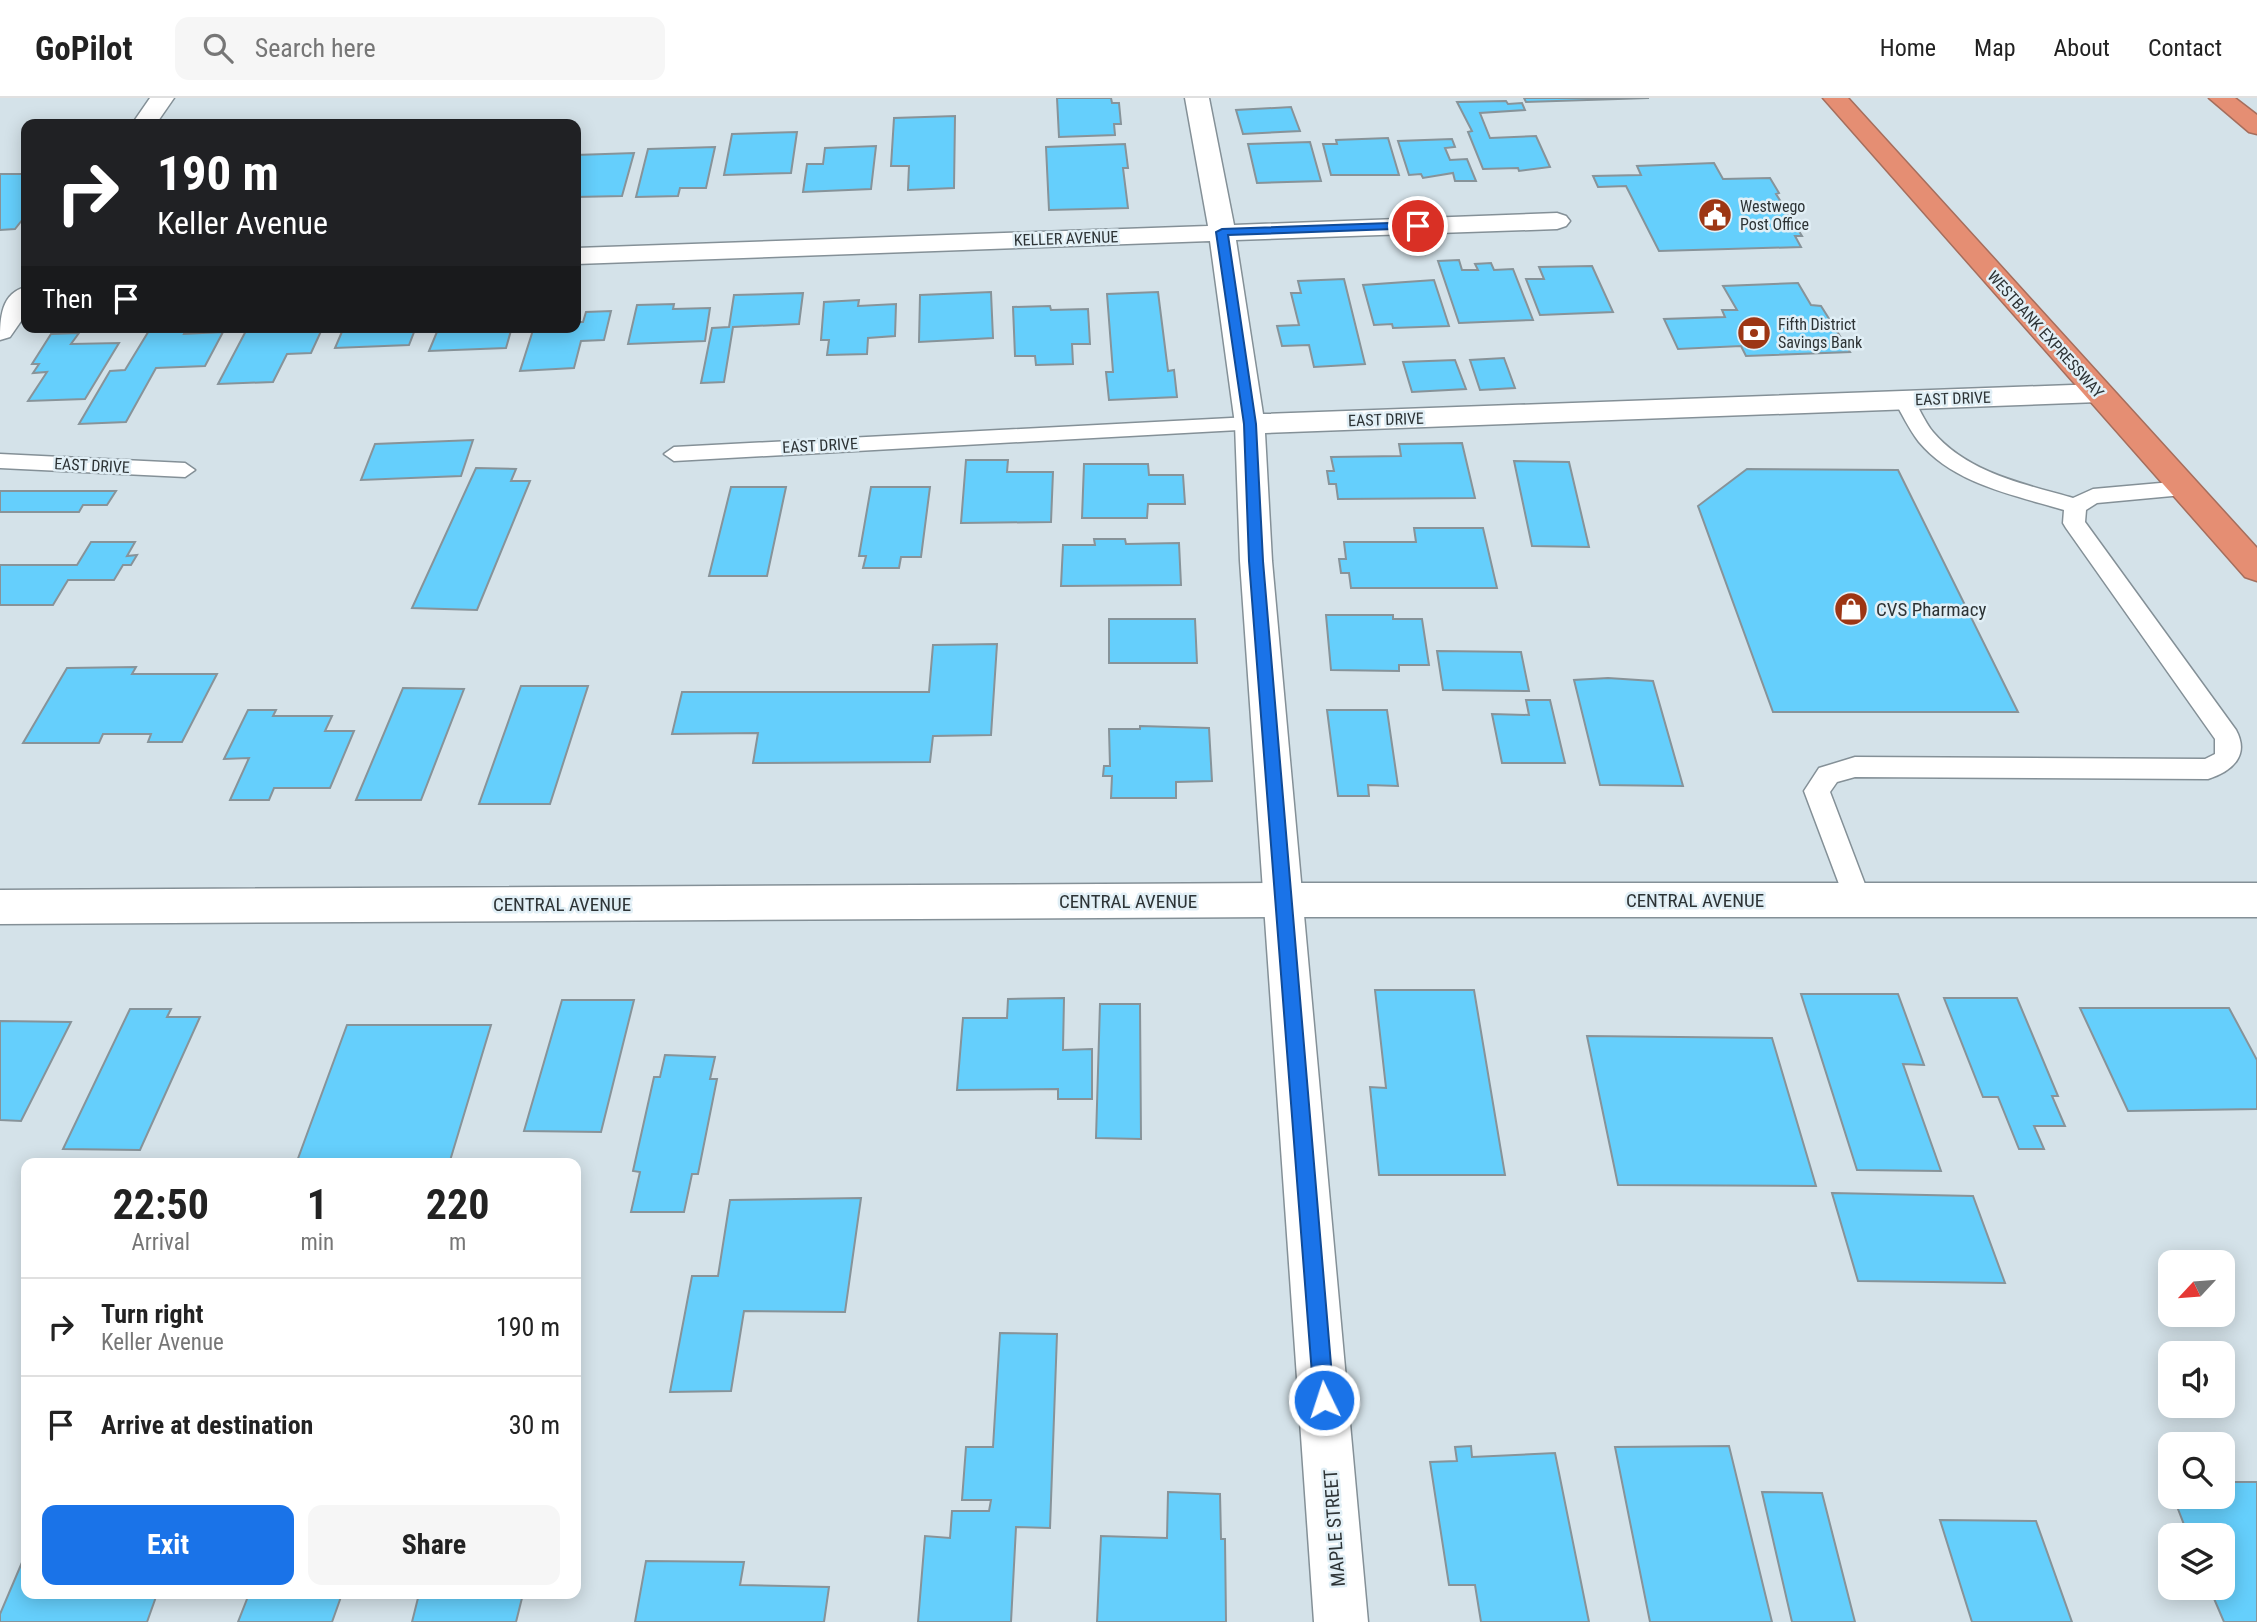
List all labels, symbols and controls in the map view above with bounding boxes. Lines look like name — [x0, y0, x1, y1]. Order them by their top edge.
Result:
search box — [175, 17, 665, 80]
text: GoPilot — [35, 29, 133, 68]
icon: search — [199, 29, 237, 67]
text: Search here — [255, 33, 376, 63]
text: Home — [1880, 34, 1936, 62]
text: Map — [1974, 34, 2016, 62]
text: About — [2054, 34, 2110, 62]
text: Contact — [2148, 34, 2222, 62]
text: 190 m — [157, 145, 279, 202]
icon: right — [42, 147, 133, 238]
pin — [1388, 196, 1448, 256]
public building icon: Westwego Post Office — [1696, 196, 1734, 234]
place label: Westwego Post Office — [1740, 197, 1809, 234]
text: Keller Avenue — [157, 204, 328, 242]
icon: arrive — [1399, 207, 1437, 245]
street label: KELLER AVENUE — [1014, 227, 1119, 250]
street label: WESTBANK EXPRESSWAY — [1984, 267, 2108, 402]
icon: arrive — [107, 280, 145, 318]
text: Then — [42, 284, 93, 314]
bank icon: Fifth District Savings Bank — [1735, 314, 1773, 352]
place label: Fifth District Savings Bank — [1778, 315, 1863, 352]
street label: EAST DRIVE — [1915, 388, 1991, 409]
street label: EAST DRIVE — [1348, 409, 1424, 430]
street label: EAST DRIVE — [782, 434, 858, 457]
street label: EAST DRIVE — [54, 454, 130, 477]
shop icon: CVS Pharmacy — [1832, 590, 1870, 628]
place label: CVS Pharmacy — [1876, 598, 1986, 621]
street label: CENTRAL AVENUE — [1626, 889, 1764, 912]
street label: CENTRAL AVENUE — [1059, 890, 1197, 913]
street label: CENTRAL AVENUE — [493, 893, 631, 916]
text: 22:50 — [113, 1180, 209, 1229]
text: 1 — [307, 1180, 328, 1229]
text: 220 — [426, 1180, 489, 1229]
text: Arrival — [131, 1229, 190, 1256]
text: min — [300, 1229, 334, 1256]
text: m — [449, 1229, 466, 1256]
north arrow — [2158, 1250, 2235, 1326]
map controls — [2158, 1250, 2235, 1600]
text: Turn right — [101, 1299, 203, 1329]
icon: right — [42, 1308, 80, 1346]
text: 190 m — [496, 1312, 560, 1342]
text: Keller Avenue — [101, 1329, 224, 1356]
button: sound — [2158, 1341, 2235, 1418]
position arrow — [1287, 1363, 1361, 1437]
icon: arrive — [42, 1406, 80, 1444]
text: Arrive at destination — [101, 1410, 313, 1440]
text: 30 m — [509, 1410, 560, 1440]
button: search — [2158, 1432, 2235, 1509]
street label: MAPLE STREET — [1319, 1468, 1350, 1587]
button: Exit — [42, 1505, 294, 1585]
button: Share — [308, 1505, 560, 1585]
button: layers — [2158, 1523, 2235, 1600]

